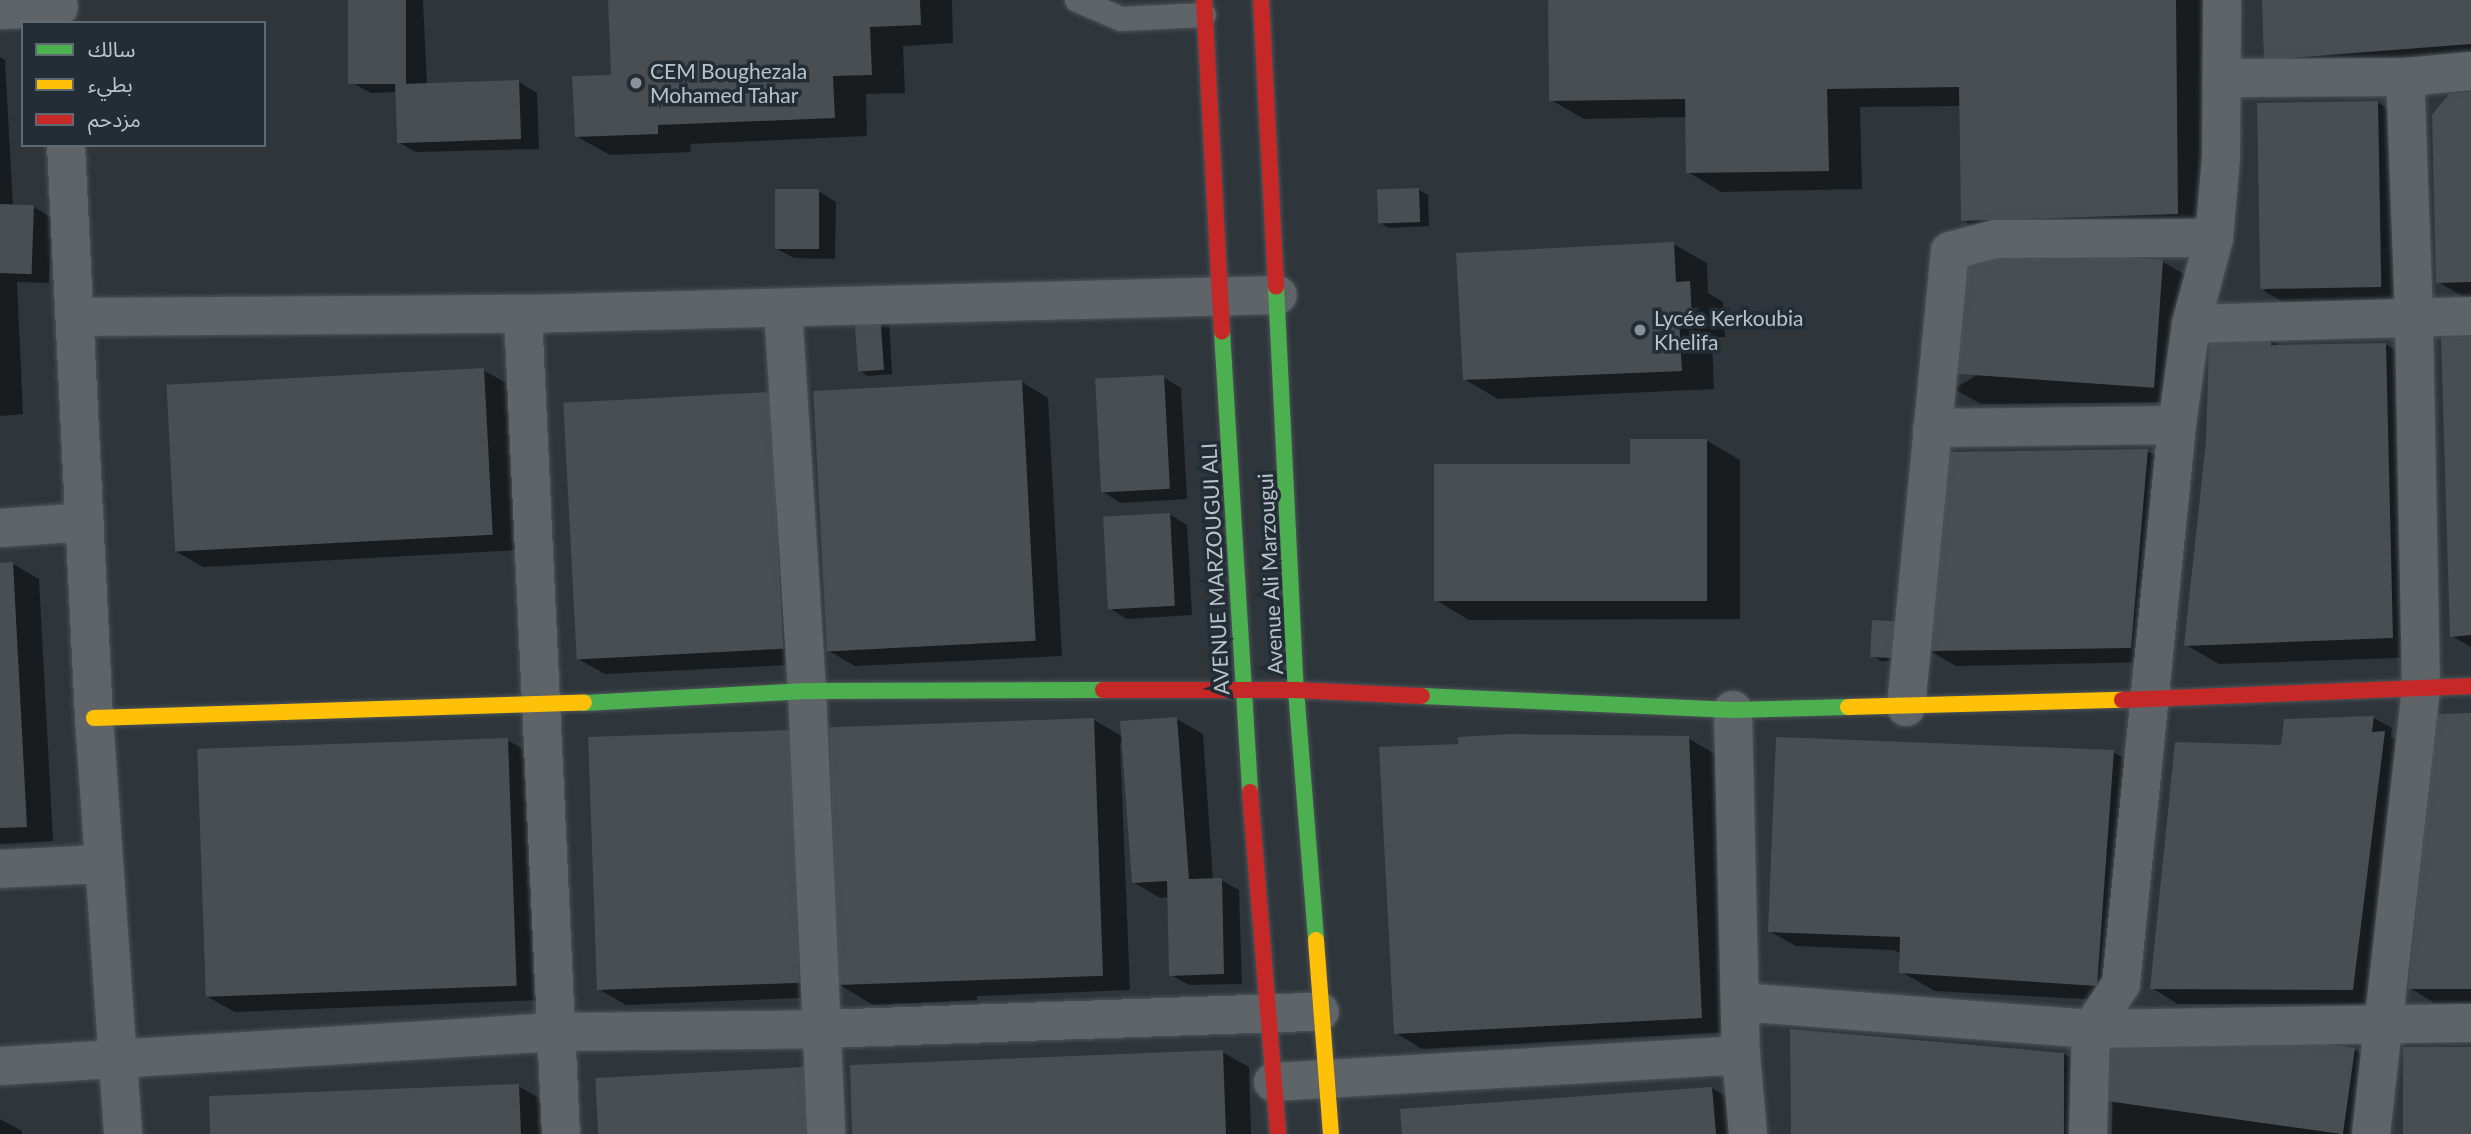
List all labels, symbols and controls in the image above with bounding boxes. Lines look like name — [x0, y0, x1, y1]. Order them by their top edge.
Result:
legend — [21, 21, 266, 147]
text: سالك — [88, 36, 135, 61]
place label: CEM Boughezala Mohamed Tahar — [650, 58, 807, 108]
text: بطيء — [88, 71, 133, 96]
marker: CEM Boughezala Mohamed Tahar — [628, 75, 644, 91]
text: مزدحم — [88, 106, 141, 131]
place label: Lycée Kerkoubia Khelifa — [1654, 305, 1804, 355]
marker: Lycée Kerkoubia Khelifa — [1632, 322, 1648, 338]
street label: AVENUE MARZOUGUI ALI — [1196, 442, 1234, 696]
street label: Avenue Ali Marzougui — [1252, 472, 1288, 676]

